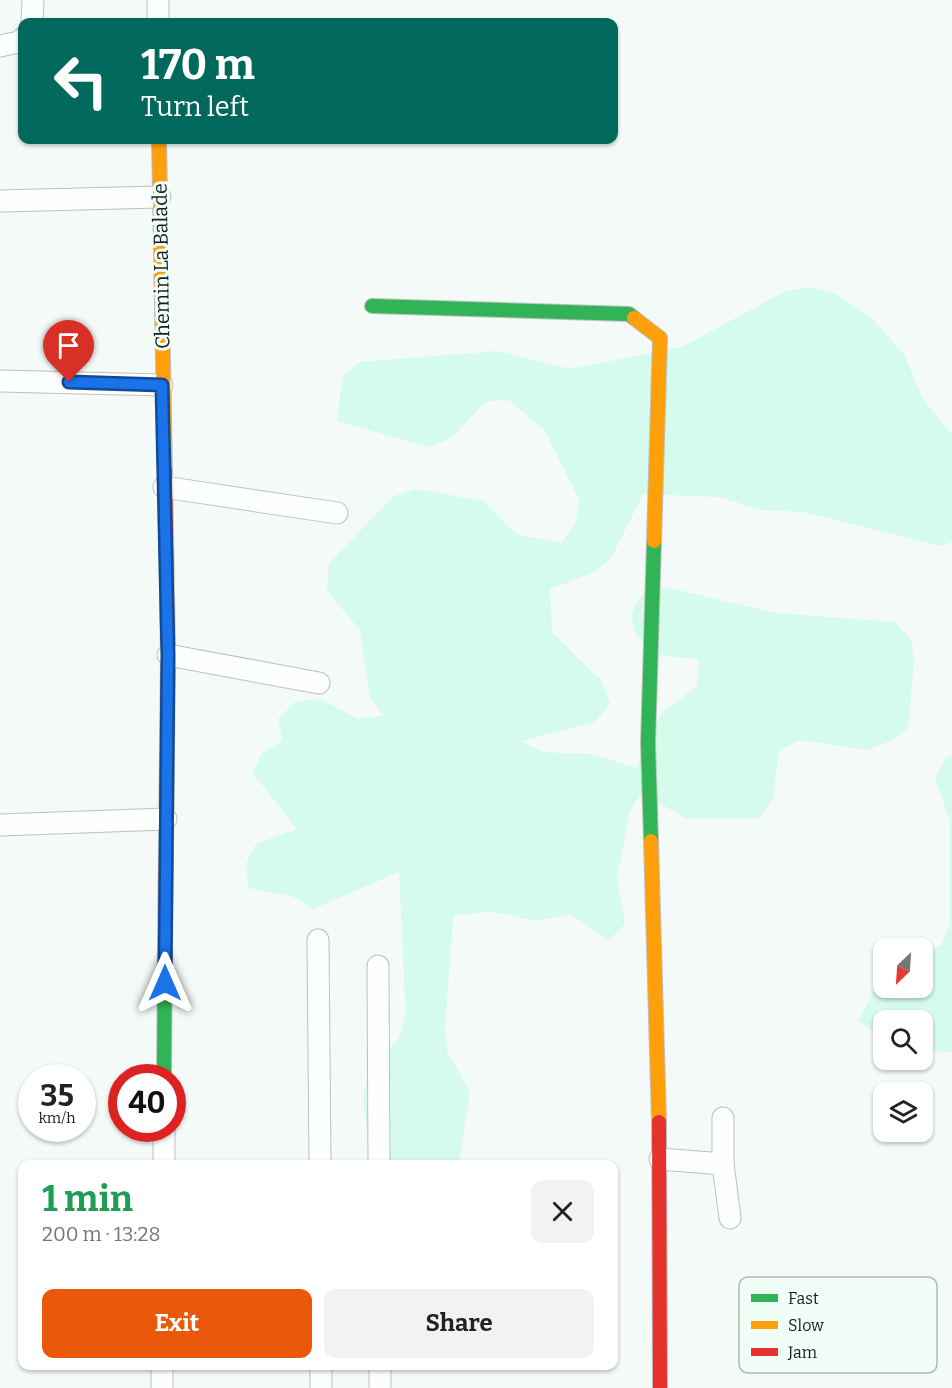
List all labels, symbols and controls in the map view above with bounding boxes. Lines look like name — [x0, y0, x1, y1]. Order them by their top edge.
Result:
text: 170 m — [141, 40, 255, 90]
icon: left — [42, 42, 120, 120]
text: Turn left — [141, 91, 249, 123]
street label: Chemin La Balade — [148, 183, 174, 349]
pin — [43, 320, 94, 382]
icon: arrive — [52, 329, 85, 362]
north arrow — [873, 938, 933, 998]
map controls — [873, 938, 933, 1142]
position arrow — [133, 951, 197, 1015]
button: search — [873, 1010, 933, 1070]
speed limit sign: 40 — [108, 1064, 186, 1142]
text: 35 — [40, 1078, 74, 1114]
button: layers — [873, 1082, 933, 1142]
text: km/h — [38, 1109, 76, 1127]
text: 1 min — [42, 1177, 133, 1221]
button: close — [531, 1180, 594, 1243]
text: 200 m · 13:28 — [42, 1222, 160, 1246]
legend — [739, 1277, 937, 1373]
button: Exit — [42, 1289, 312, 1358]
button: Share — [324, 1289, 594, 1358]
text: Fast — [788, 1289, 819, 1308]
text: Slow — [788, 1316, 824, 1335]
text: Jam — [787, 1343, 817, 1362]

